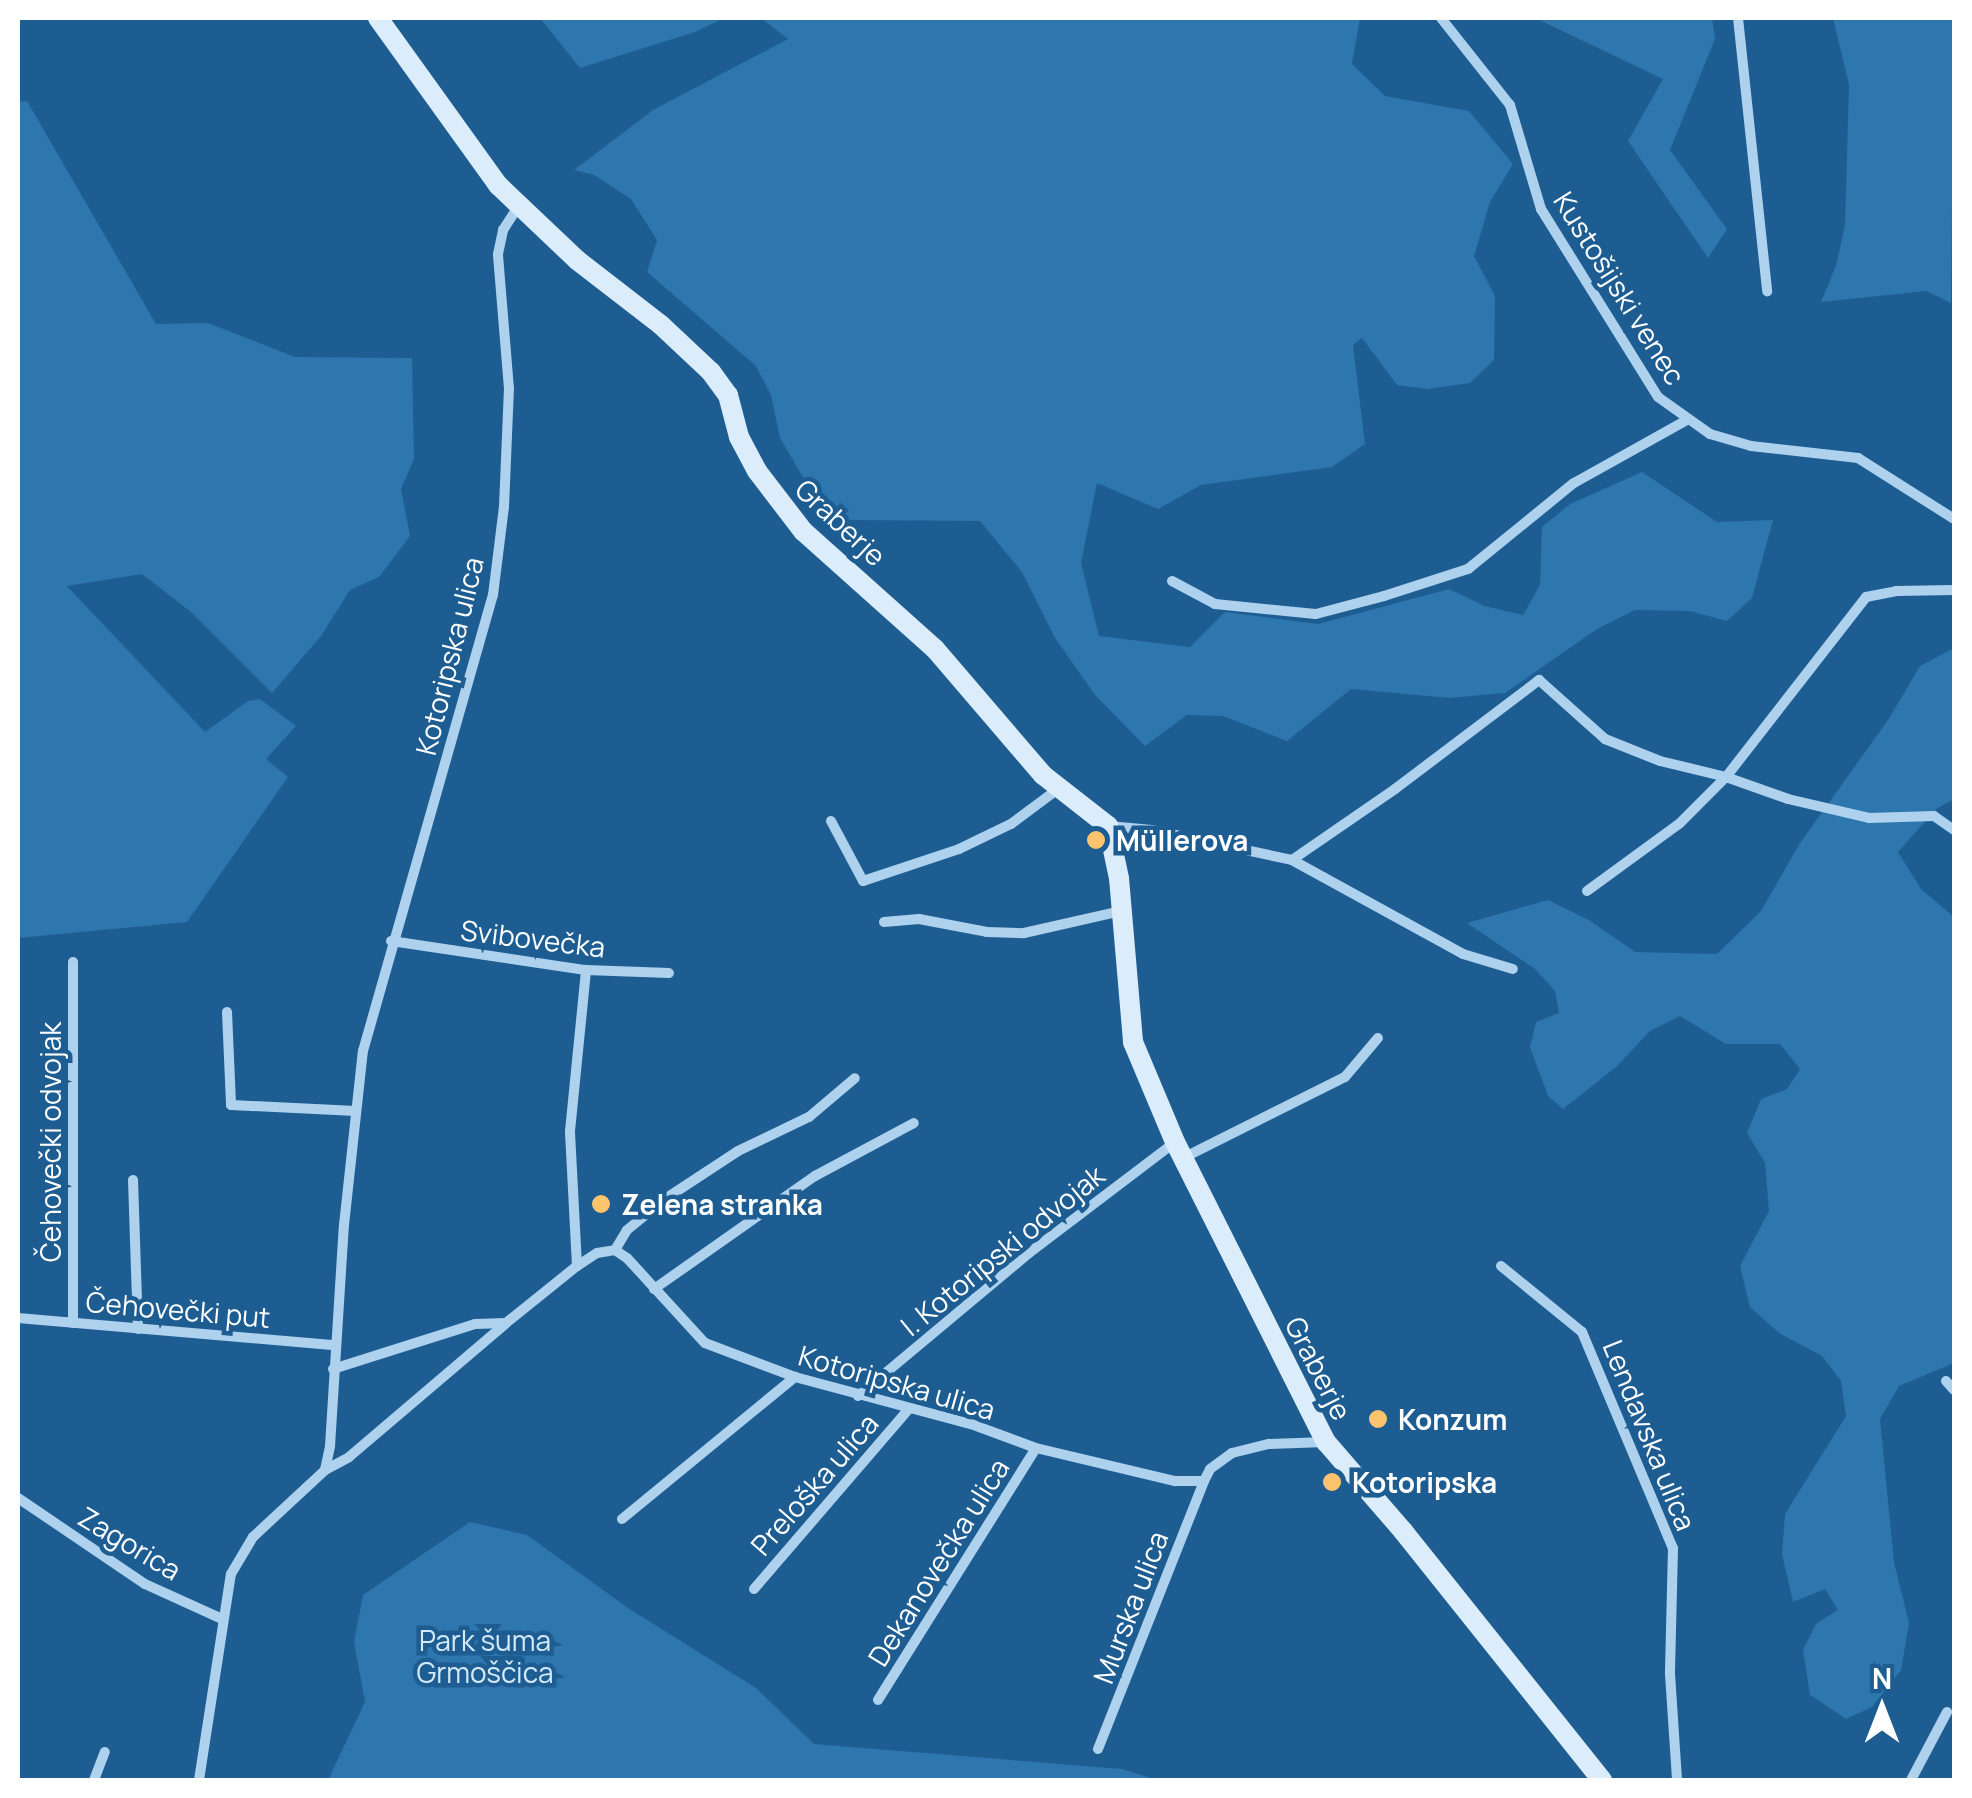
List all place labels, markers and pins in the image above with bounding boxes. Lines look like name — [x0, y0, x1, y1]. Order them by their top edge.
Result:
place label: Müllerova — [1116, 823, 1248, 857]
marker: Müllerova — [1085, 829, 1107, 851]
place label: Zelena stranka — [621, 1187, 823, 1221]
marker: Zelena stranka — [590, 1193, 612, 1215]
place label: Konzum — [1398, 1402, 1507, 1436]
marker: Konzum — [1367, 1408, 1389, 1430]
place label: Kotoripska — [1352, 1465, 1497, 1499]
marker: Kotoripska — [1321, 1471, 1343, 1493]

